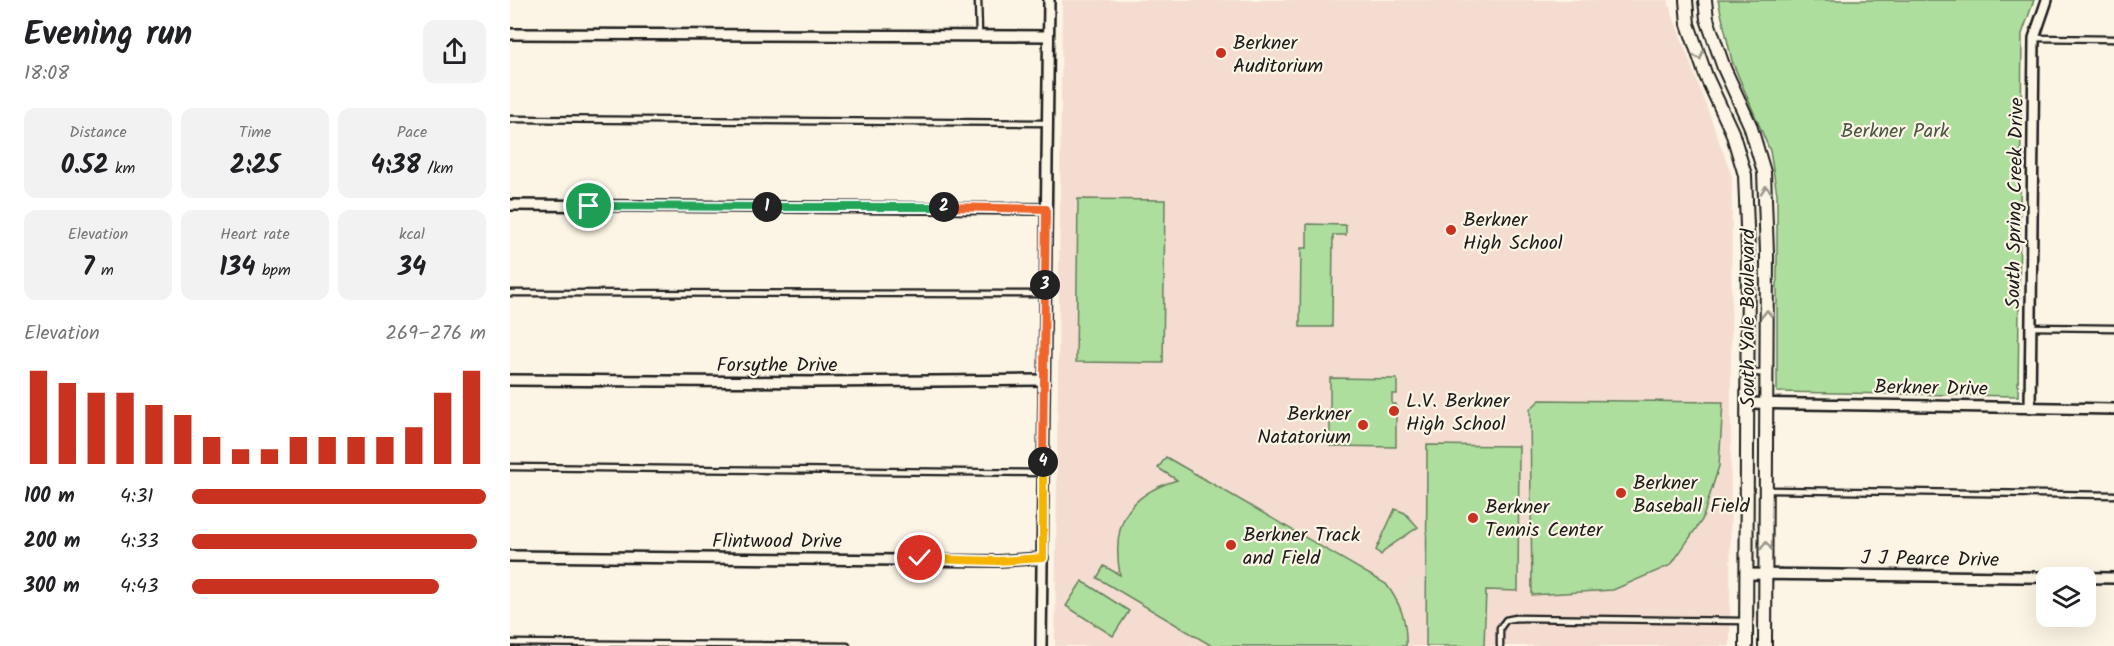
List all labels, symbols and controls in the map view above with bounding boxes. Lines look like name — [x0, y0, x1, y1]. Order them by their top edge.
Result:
text: Evening run — [24, 9, 192, 62]
button: share — [423, 20, 486, 83]
place label: Berkner Auditorium — [1233, 28, 1323, 83]
marker: Berkner Auditorium — [1214, 46, 1228, 60]
one-way arrow — [1692, 51, 1705, 61]
text: 18:08 — [24, 58, 69, 90]
street label: South Spring Creek Drive — [1998, 97, 2034, 309]
park label: Berkner Park — [1841, 116, 1950, 148]
text: Distance — [69, 120, 127, 145]
text: Time — [239, 120, 271, 145]
text: Pace — [397, 120, 427, 145]
text: 0.52 — [61, 145, 109, 187]
text: 2:25 — [230, 145, 280, 187]
text: 4:38 — [371, 145, 421, 187]
text: km — [109, 156, 135, 181]
text: /km — [421, 156, 453, 181]
pin — [563, 180, 614, 231]
one-way arrow — [1760, 185, 1773, 194]
icon: arrive — [572, 189, 605, 222]
pin: 1 — [752, 192, 782, 222]
pin: 2 — [929, 192, 959, 222]
text: 1 — [765, 194, 769, 219]
text: 2 — [939, 194, 949, 219]
place label: Berkner High School — [1463, 205, 1563, 260]
text: Elevation — [68, 222, 128, 247]
text: Heart rate — [220, 222, 290, 247]
text: kcal — [399, 222, 425, 247]
marker: Berkner High School — [1444, 223, 1458, 237]
street label: South Yale Boulevard — [1733, 228, 1765, 407]
text: 7 — [82, 247, 95, 289]
text: 134 — [219, 247, 256, 289]
text: 34 — [398, 247, 426, 289]
text: m — [95, 258, 114, 283]
text: bpm — [256, 258, 291, 283]
pin: 3 — [1030, 270, 1060, 300]
text: 3 — [1041, 272, 1049, 297]
one-way arrow — [1761, 310, 1773, 319]
text: Elevation — [24, 318, 100, 350]
text: 269–276 m — [385, 318, 486, 350]
street label: Forsythe Drive — [716, 350, 838, 382]
street label: Berkner Drive — [1874, 372, 1988, 406]
place label: L.V. Berkner High School — [1406, 386, 1510, 441]
place label: Berkner Natatorium — [1257, 399, 1352, 454]
marker: L.V. Berkner High School — [1387, 404, 1401, 418]
marker: Berkner Natatorium — [1356, 418, 1370, 432]
pin: 4 — [1028, 447, 1058, 477]
text: 4 — [1039, 449, 1047, 474]
place label: Berkner Baseball Field — [1633, 468, 1750, 523]
text: 100 m — [24, 481, 75, 513]
text: 4:31 — [120, 481, 154, 513]
marker: Berkner Baseball Field — [1614, 486, 1628, 500]
place label: Berkner Tennis Center — [1485, 492, 1604, 547]
marker: Berkner Tennis Center — [1466, 511, 1480, 525]
place label: Berkner Track and Field — [1243, 520, 1361, 575]
text: 200 m — [24, 526, 80, 558]
text: 4:33 — [120, 526, 159, 558]
street label: Flintwood Drive — [712, 526, 842, 558]
pin — [894, 532, 945, 583]
marker: Berkner Track and Field — [1224, 538, 1238, 552]
icon: check — [903, 541, 936, 574]
one-way arrow — [1760, 541, 1772, 550]
street label: J J Pearce Drive — [1861, 543, 1999, 577]
map controls — [2036, 567, 2096, 627]
button: layers — [2036, 567, 2096, 627]
text: 300 m — [24, 571, 80, 603]
text: 4:43 — [120, 571, 158, 603]

